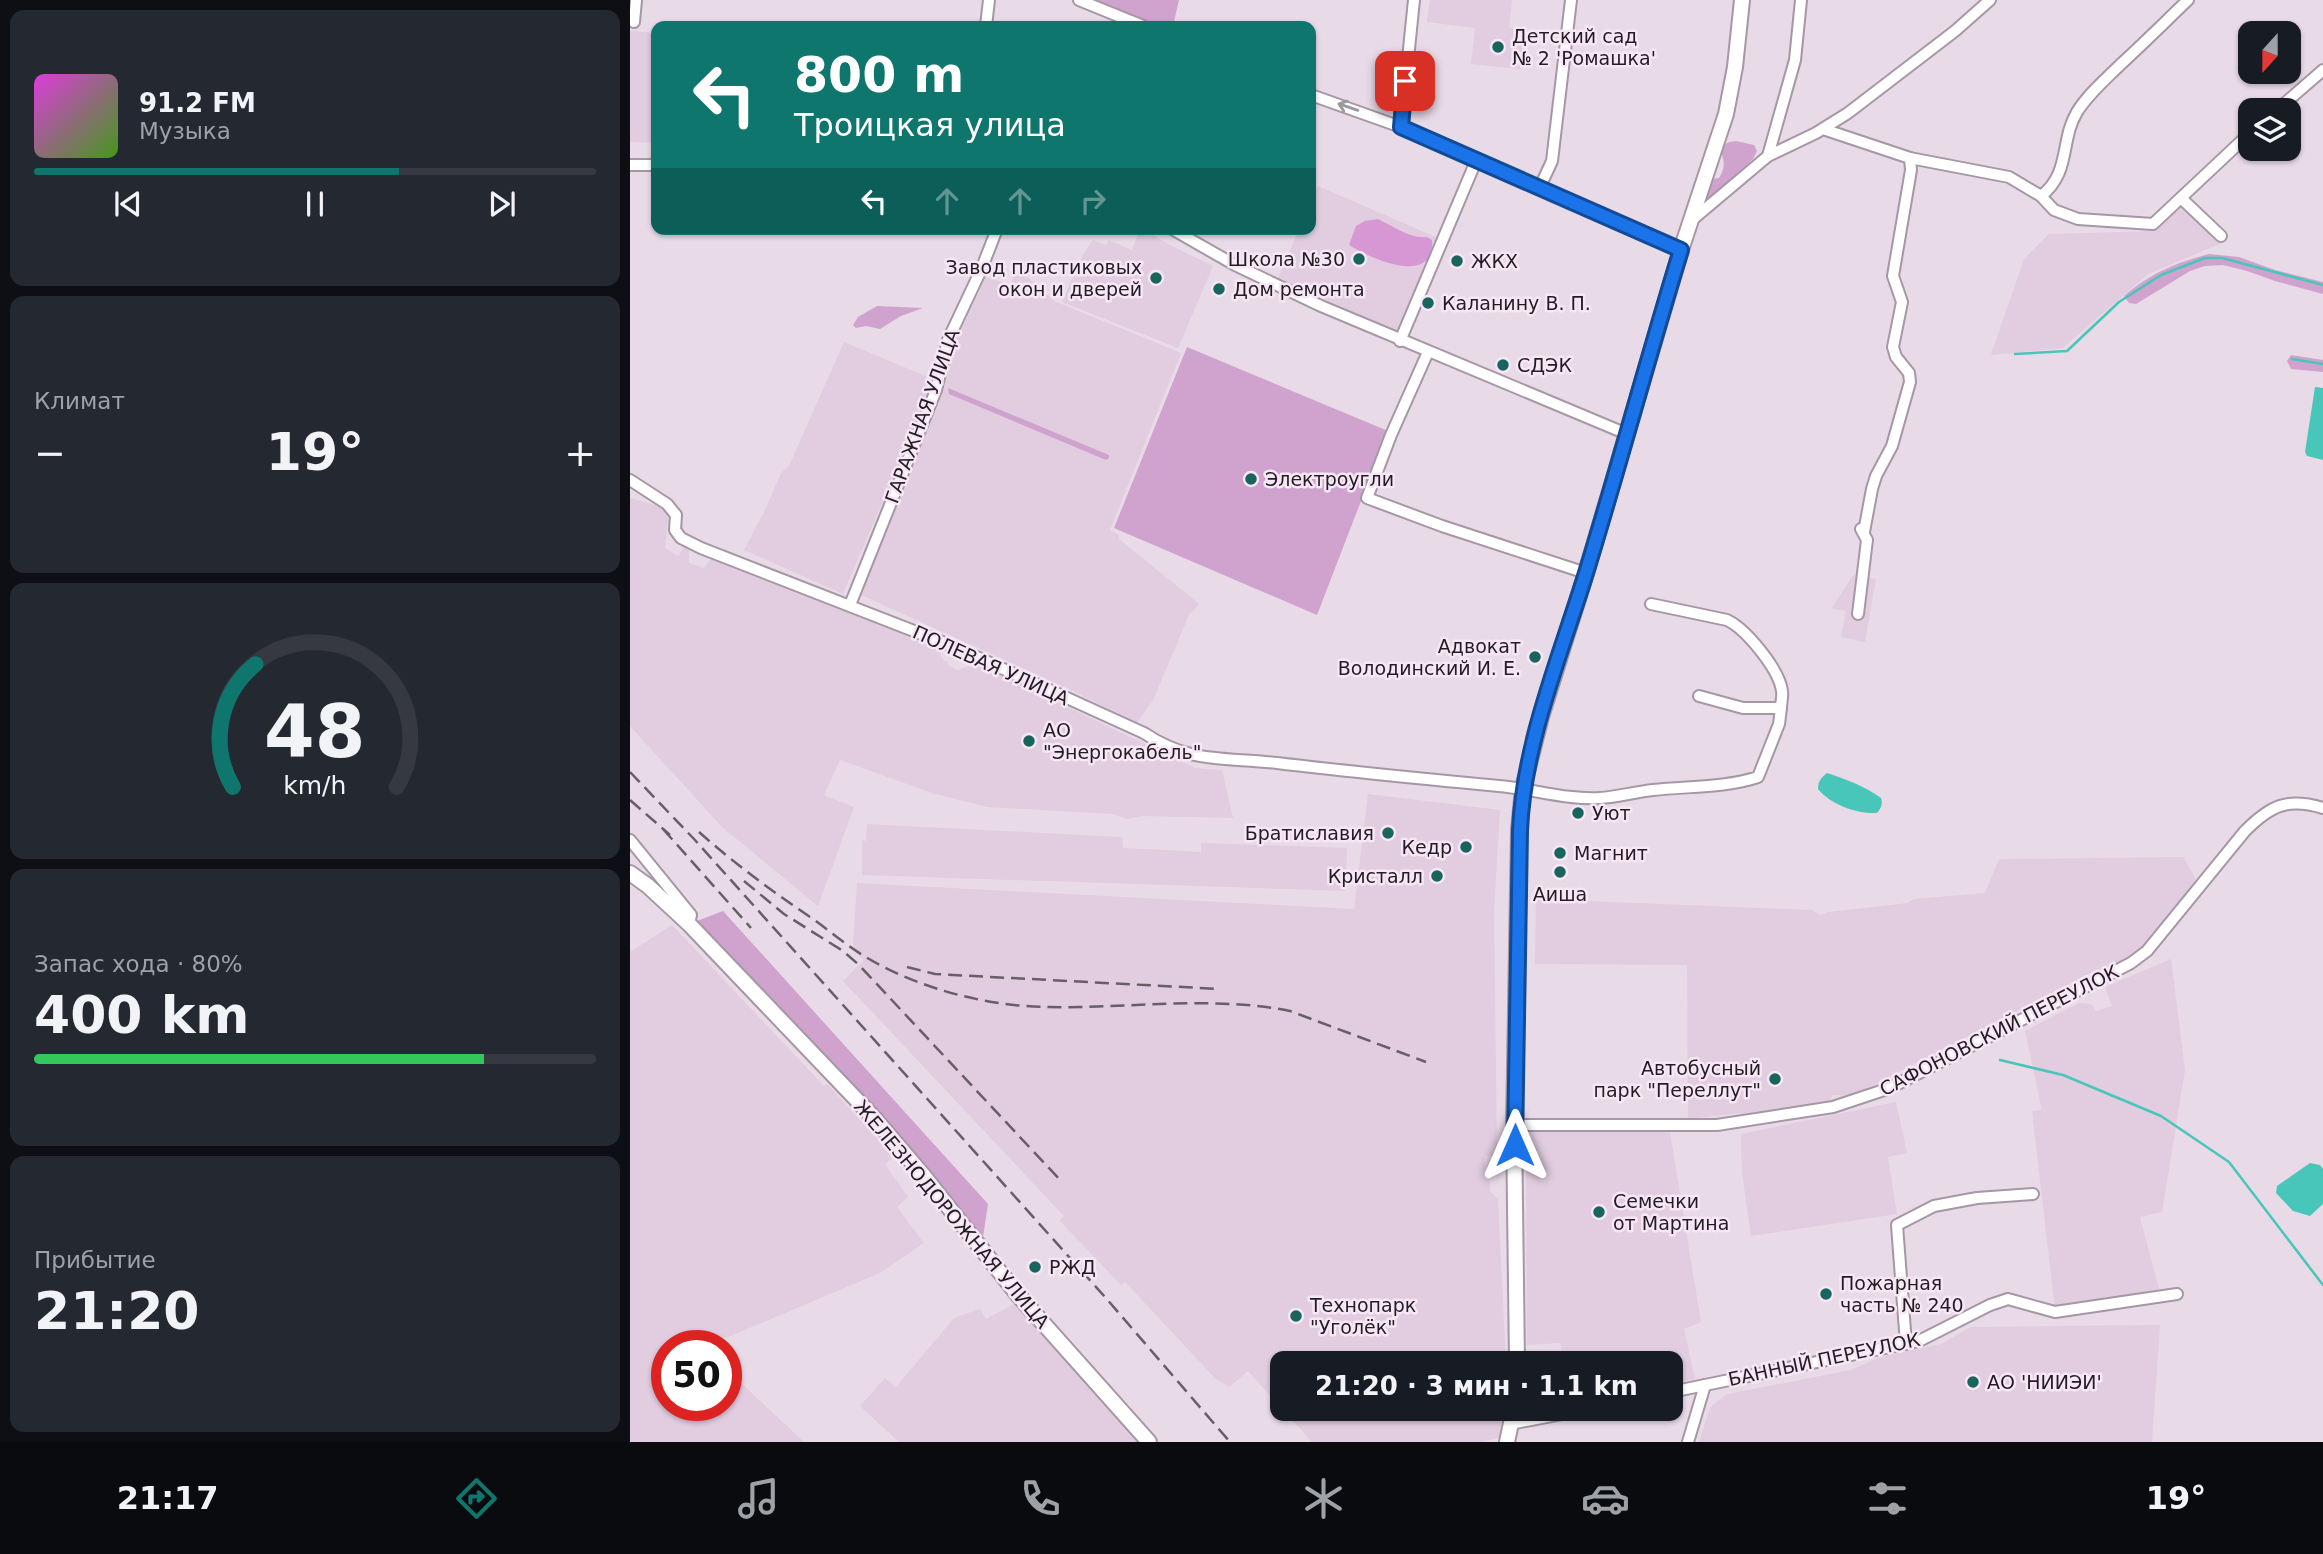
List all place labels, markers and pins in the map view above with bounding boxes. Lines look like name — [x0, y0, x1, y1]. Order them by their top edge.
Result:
place label: Детский сад № 2 'Ромашка' — [1512, 25, 1656, 69]
marker: Детский сад № 2 'Ромашка' — [1490, 39, 1506, 55]
pin — [1375, 51, 1435, 111]
place label: Школа №30 — [1228, 248, 1345, 270]
place label: ЖКХ — [1471, 250, 1518, 272]
marker: Школа №30 — [1351, 251, 1367, 267]
marker: ЖКХ — [1449, 253, 1465, 269]
place label: Завод пластиковых окон и дверей — [946, 256, 1142, 300]
marker: Завод пластиковых окон и дверей — [1148, 270, 1164, 286]
place label: Дом ремонта — [1233, 278, 1365, 300]
marker: Дом ремонта — [1211, 281, 1227, 297]
place label: Каланину В. П. — [1442, 292, 1591, 314]
marker: Каланину В. П. — [1420, 295, 1436, 311]
place label: СДЭК — [1517, 354, 1572, 376]
marker: СДЭК — [1495, 357, 1511, 373]
place label: Электроугли — [1265, 468, 1394, 490]
marker: Электроугли — [1243, 471, 1259, 487]
place label: Адвокат Володинский И. Е. — [1338, 635, 1521, 679]
marker: Адвокат Володинский И. Е. — [1527, 649, 1543, 665]
place label: АО "Энергокабель" — [1043, 719, 1201, 763]
marker: АО "Энергокабель" — [1021, 733, 1037, 749]
place label: Уют — [1592, 802, 1631, 824]
marker: Уют — [1570, 805, 1586, 821]
place label: Братиславия — [1245, 822, 1374, 844]
marker: Братиславия — [1380, 825, 1396, 841]
place label: Кедр — [1402, 836, 1452, 858]
marker: Кедр — [1458, 839, 1474, 855]
place label: Магнит — [1574, 842, 1648, 864]
marker: Магнит — [1552, 845, 1568, 861]
marker: Аиша — [1552, 864, 1568, 880]
place label: Кристалл — [1328, 865, 1423, 887]
marker: Кристалл — [1429, 868, 1445, 884]
place label: Аиша — [1533, 883, 1587, 905]
place label: Автобусный парк "Переллут" — [1594, 1057, 1761, 1101]
marker: Автобусный парк "Переллут" — [1767, 1071, 1783, 1087]
place label: Семечки от Мартина — [1613, 1190, 1729, 1234]
marker: Семечки от Мартина — [1591, 1204, 1607, 1220]
place label: РЖД — [1049, 1256, 1096, 1278]
marker: РЖД — [1027, 1259, 1043, 1275]
place label: Пожарная часть № 240 — [1840, 1272, 1964, 1316]
marker: Пожарная часть № 240 — [1818, 1286, 1834, 1302]
place label: Технопарк "Уголёк" — [1309, 1294, 1416, 1338]
marker: Технопарк "Уголёк" — [1288, 1308, 1304, 1324]
place label: АО 'НИИЭИ' — [1987, 1371, 2102, 1393]
marker: АО 'НИИЭИ' — [1965, 1374, 1981, 1390]

